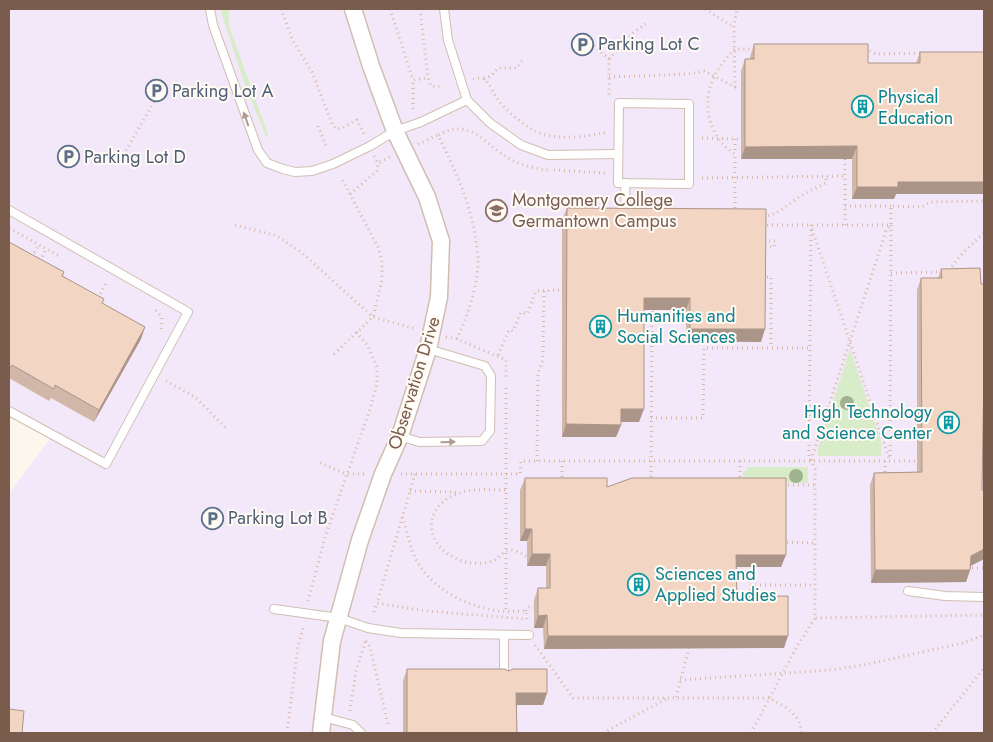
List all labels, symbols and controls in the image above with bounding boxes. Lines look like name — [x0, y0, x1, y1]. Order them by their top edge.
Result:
place label: Parking Lot C — [598, 31, 700, 57]
parking icon: Parking Lot C — [570, 32, 594, 56]
place label: Parking Lot A — [172, 78, 274, 104]
parking icon: Parking Lot A — [144, 79, 168, 103]
place label: Physical Education — [878, 84, 953, 131]
building icon: Physical Education — [850, 95, 874, 119]
one-way arrow — [241, 112, 249, 127]
place label: Parking Lot D — [84, 144, 186, 170]
parking icon: Parking Lot D — [56, 145, 80, 169]
place label: Montgomery College Germantown Campus — [512, 187, 677, 234]
school or university icon: Montgomery College Germantown Campus — [484, 198, 508, 222]
place label: Humanities and Social Sciences — [617, 303, 735, 350]
street label: Observation Drive — [381, 313, 447, 453]
building icon: Humanities and Social Sciences — [589, 314, 613, 338]
place label: High Technology and Science Center — [782, 399, 933, 446]
building icon: High Technology and Science Center — [936, 410, 960, 434]
one-way arrow — [440, 438, 456, 446]
place label: Parking Lot B — [228, 505, 328, 531]
parking icon: Parking Lot B — [200, 506, 224, 530]
place label: Sciences and Applied Studies — [655, 561, 776, 608]
building icon: Sciences and Applied Studies — [627, 572, 651, 596]

